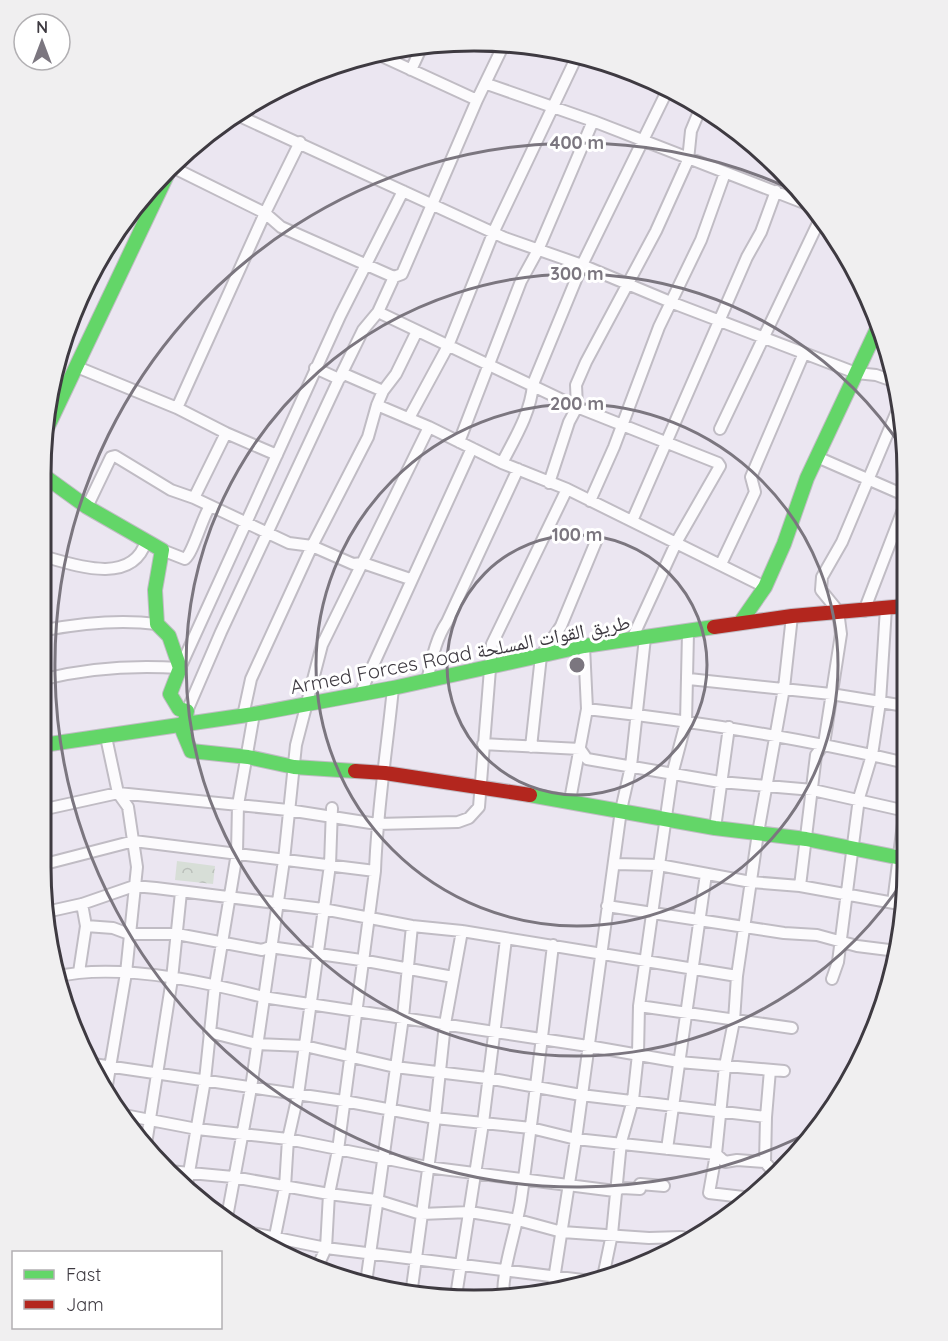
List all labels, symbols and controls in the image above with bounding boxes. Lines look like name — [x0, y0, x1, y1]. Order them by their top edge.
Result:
north arrow — [12, 12, 72, 72]
text: N — [36, 17, 48, 37]
text: 400 m — [550, 131, 604, 154]
text: 300 m — [550, 262, 604, 285]
text: 200 m — [550, 392, 604, 415]
text: 100 m — [552, 523, 602, 546]
street label: Armed Forces Road طريق القوات المسلحة — [288, 609, 632, 699]
centre of rings — [567, 655, 587, 675]
legend — [12, 1251, 222, 1329]
text: Fast — [66, 1263, 101, 1286]
text: Jam — [66, 1293, 104, 1316]

